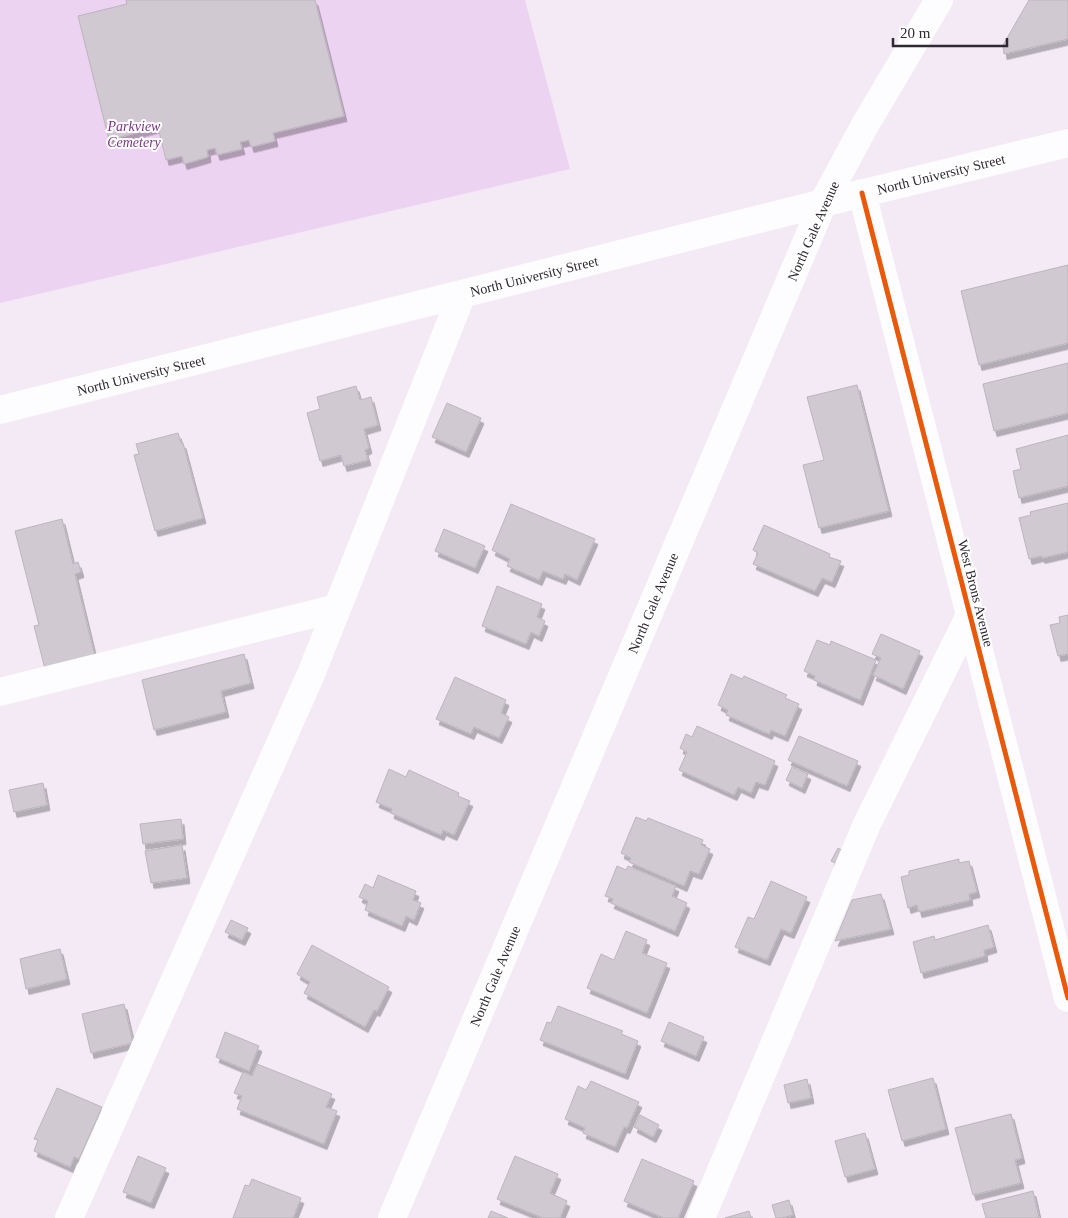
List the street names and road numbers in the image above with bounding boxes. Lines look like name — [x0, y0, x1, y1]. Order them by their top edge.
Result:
street label: North University Street — [876, 151, 1007, 198]
street label: North Gale Avenue — [785, 179, 842, 284]
street label: North University Street — [469, 253, 600, 300]
street label: North University Street — [76, 352, 207, 399]
street label: West Brons Avenue — [955, 538, 996, 648]
street label: North Gale Avenue — [625, 551, 681, 656]
street label: North Gale Avenue — [467, 924, 523, 1029]

